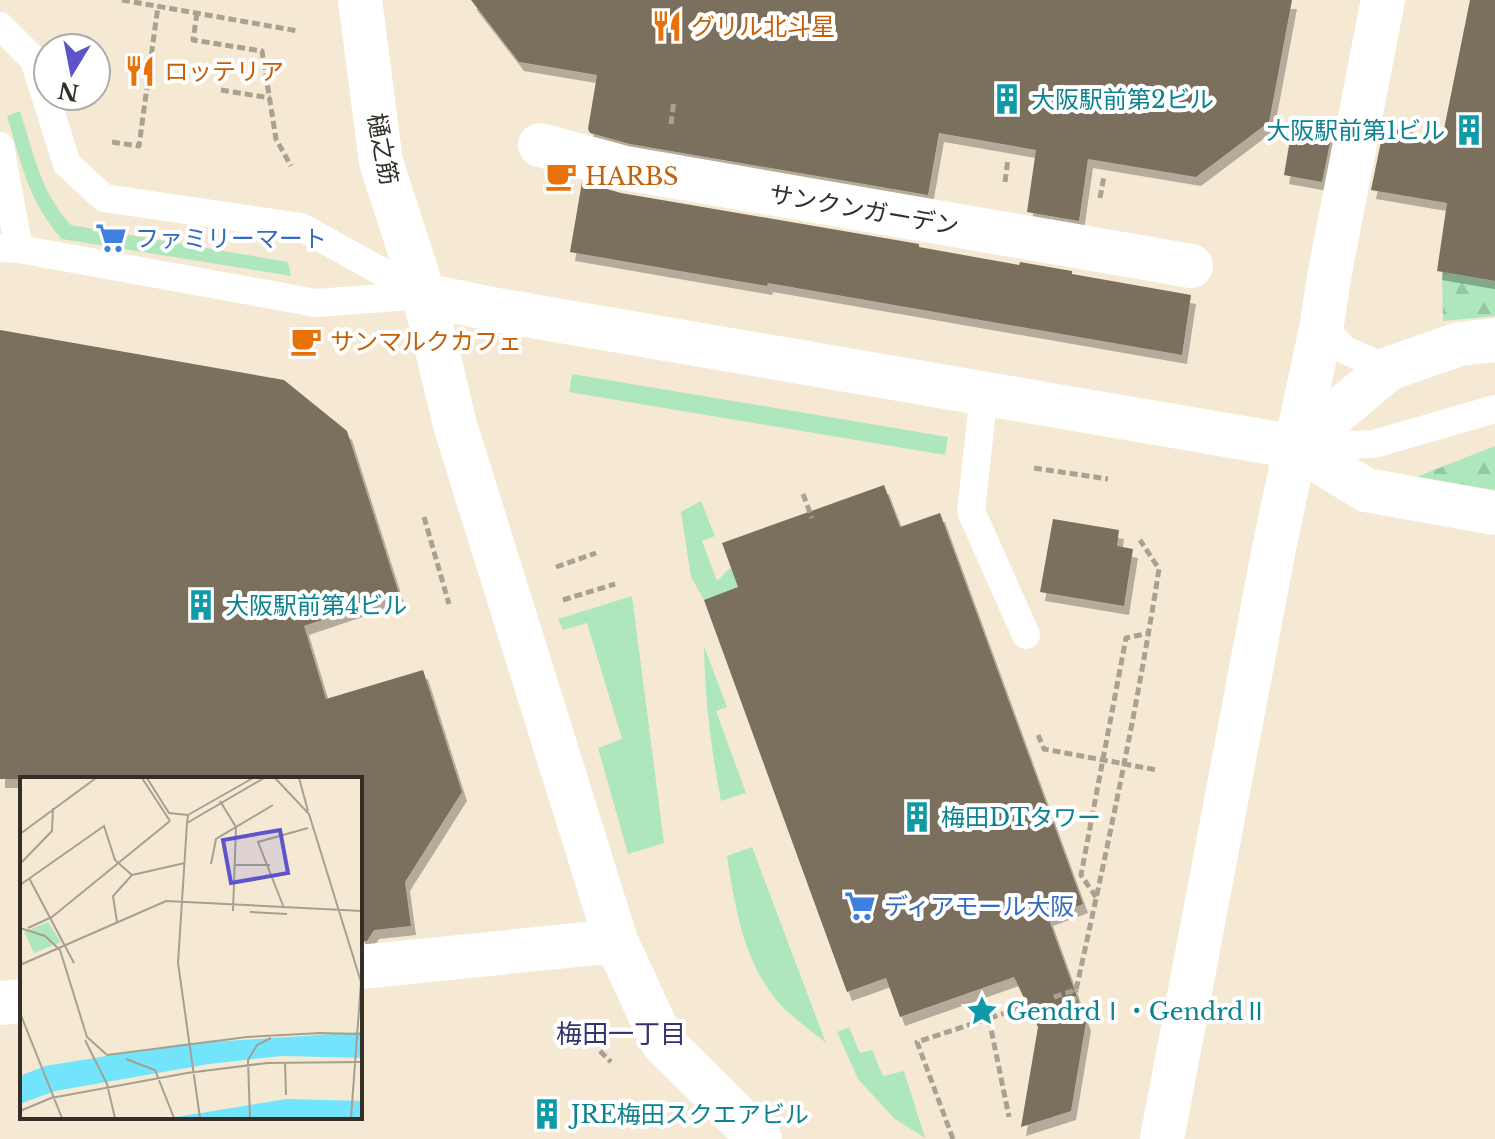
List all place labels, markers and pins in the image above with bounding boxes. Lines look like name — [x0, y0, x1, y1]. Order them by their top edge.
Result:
restaurant icon: グリル北斗星 — [650, 9, 684, 43]
place label: グリル北斗星 — [691, 12, 835, 41]
restaurant icon: ロッテリア — [123, 54, 157, 88]
place label: ロッテリア — [164, 57, 284, 86]
building icon: 大阪駅前第2ビル — [990, 82, 1024, 116]
place label: 大阪駅前第2ビル — [1031, 85, 1214, 114]
building icon: 大阪駅前第1ビル — [1452, 113, 1486, 147]
place label: 大阪駅前第1ビル — [1266, 116, 1445, 145]
cafe icon: HARBS — [544, 159, 578, 193]
place label: HARBS — [585, 162, 679, 191]
supermarket icon: ファミリーマート — [94, 221, 128, 255]
place label: ファミリーマート — [135, 224, 327, 253]
cafe icon: サンマルクカフェ — [289, 324, 323, 358]
place label: サンマルクカフェ — [330, 327, 522, 356]
building icon: 大阪駅前第4ビル — [184, 588, 218, 622]
place label: 大阪駅前第4ビル — [225, 591, 407, 620]
building icon: 梅田DTタワー — [900, 800, 934, 834]
place label: 梅田DTタワー — [941, 803, 1101, 832]
supermarket icon: ディアモール大阪 — [843, 889, 877, 923]
place label: ディアモール大阪 — [884, 892, 1074, 921]
place icon: GendrdⅠ・GendrdⅡ — [965, 994, 999, 1028]
place label: GendrdⅠ・GendrdⅡ — [1006, 997, 1268, 1026]
building icon: JRE梅田スクエアビル — [530, 1097, 564, 1131]
place label: JRE梅田スクエアビル — [568, 1100, 809, 1129]

